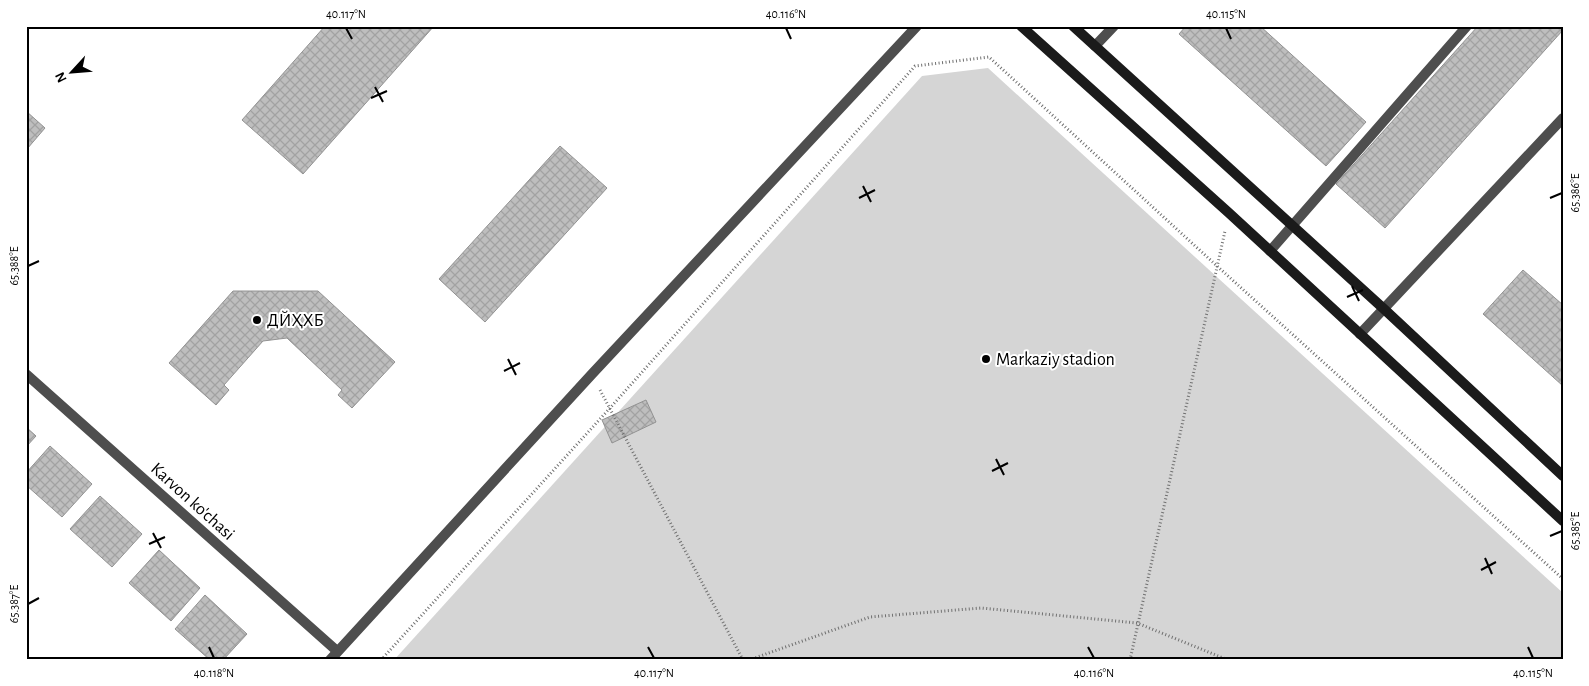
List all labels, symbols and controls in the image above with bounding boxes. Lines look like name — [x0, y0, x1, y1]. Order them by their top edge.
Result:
text: 40.117°N — [326, 8, 366, 20]
text: 40.116°N — [766, 8, 806, 20]
text: 40.115°N — [1206, 8, 1246, 20]
north arrow — [48, 48, 98, 98]
text: N — [53, 70, 70, 85]
text: 65.386°E — [1569, 173, 1581, 212]
text: 65.388°E — [8, 246, 20, 286]
place label: ДЙҲХБ — [267, 310, 324, 330]
marker: ДЙҲХБ — [251, 314, 263, 326]
place label: Markaziy stadion — [996, 351, 1115, 369]
marker: Markaziy stadion — [980, 353, 992, 365]
street label: Karvon ko'chasi — [147, 460, 238, 544]
text: 65.385°E — [1569, 512, 1581, 550]
text: 65.387°E — [8, 585, 20, 623]
text: 40.118°N — [194, 667, 234, 679]
text: 40.117°N — [634, 667, 674, 679]
text: 40.116°N — [1074, 667, 1114, 679]
text: 40.115°N — [1513, 667, 1553, 679]

